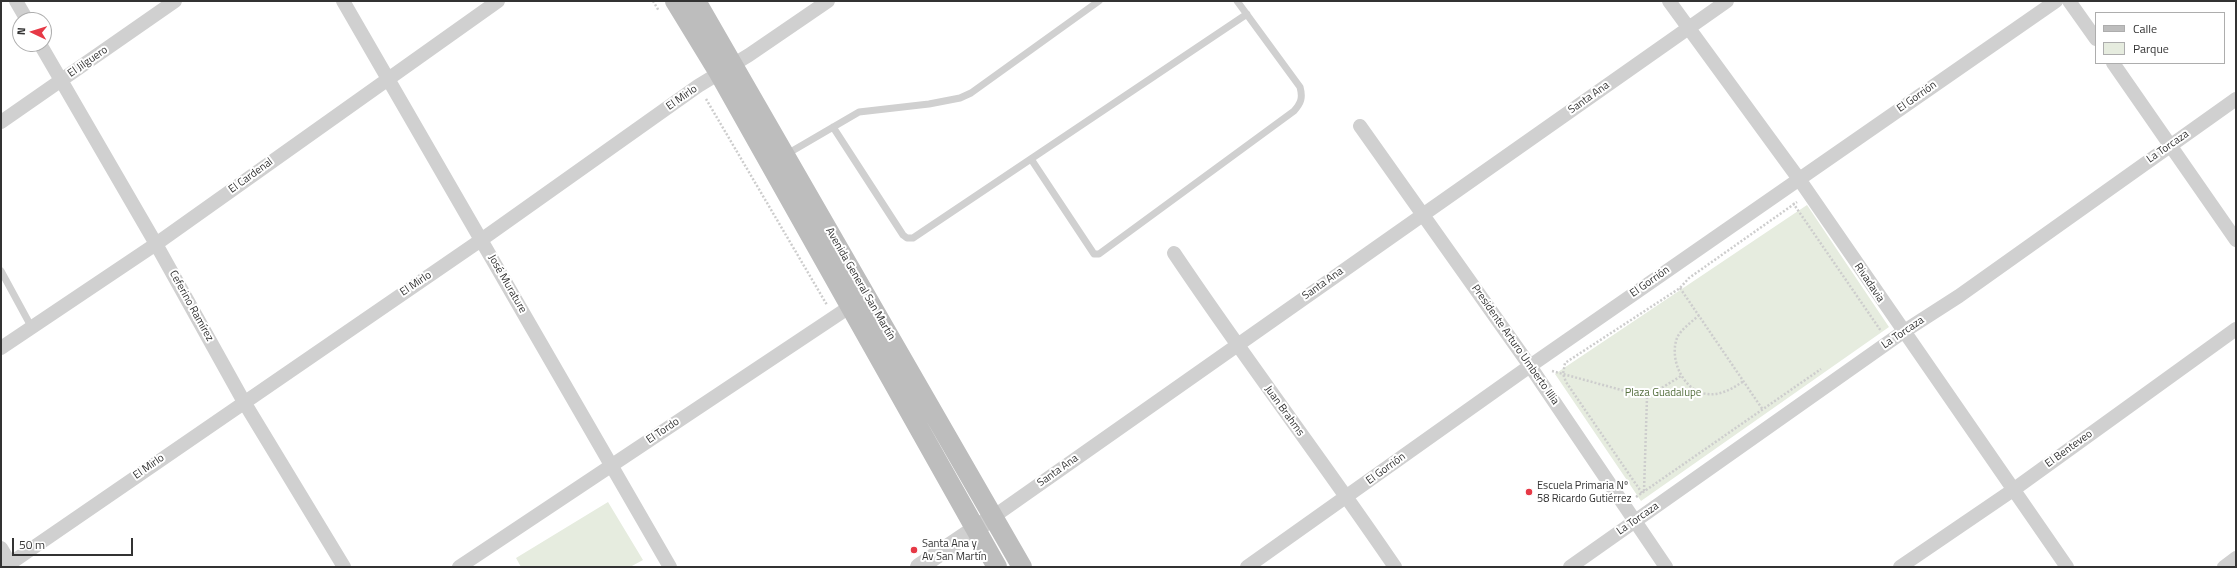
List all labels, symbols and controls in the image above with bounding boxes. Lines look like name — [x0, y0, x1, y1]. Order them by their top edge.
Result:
north arrow — [12, 12, 52, 52]
legend — [2095, 12, 2225, 64]
text: Calle — [2133, 19, 2157, 38]
text: N — [13, 27, 29, 36]
text: Parque — [2133, 39, 2169, 58]
street label: El Jilguero — [65, 43, 111, 81]
street label: Santa Ana — [1566, 79, 1612, 117]
street label: El Gorrión — [1895, 79, 1939, 115]
street label: El Mirlo — [664, 83, 700, 113]
street label: La Torcaza — [2144, 128, 2192, 166]
street label: El Cardenal — [226, 156, 276, 196]
street label: Avenida General San Martín — [822, 225, 898, 343]
street label: José Murature — [485, 252, 529, 316]
street label: Rivadavia — [1851, 261, 1887, 305]
street label: El Gorrión — [1628, 264, 1672, 300]
street label: Santa Ana — [1300, 265, 1346, 303]
street label: Ceferino Ramírez — [166, 268, 216, 344]
street label: El Mirlo — [398, 269, 434, 299]
street label: Presidente Arturo Umberto Illia — [1468, 282, 1562, 408]
street label: La Torcaza — [1879, 314, 1927, 352]
street label: Juan Brahms — [1261, 383, 1307, 439]
park label: Plaza Guadalupe — [1625, 386, 1701, 400]
street label: El Tordo — [644, 415, 682, 447]
street label: El Benteveo — [2043, 427, 2095, 471]
street label: El Gorrión — [1364, 450, 1408, 488]
street label: El Mirlo — [131, 452, 167, 482]
street label: Santa Ana — [1035, 452, 1081, 490]
place label: Escuela Primaria Nº 58 Ricardo Gutiérrez — [1537, 479, 1631, 505]
marker: Escuela Primaria Nº 58 Ricardo Gutiérrez — [1524, 487, 1534, 497]
street label: La Torcaza — [1614, 500, 1662, 538]
scale bar — [14, 530, 135, 556]
text: 50 m — [19, 535, 45, 554]
place label: Santa Ana y Av San Martín — [922, 537, 987, 563]
marker: Santa Ana y Av San Martín — [909, 545, 919, 555]

